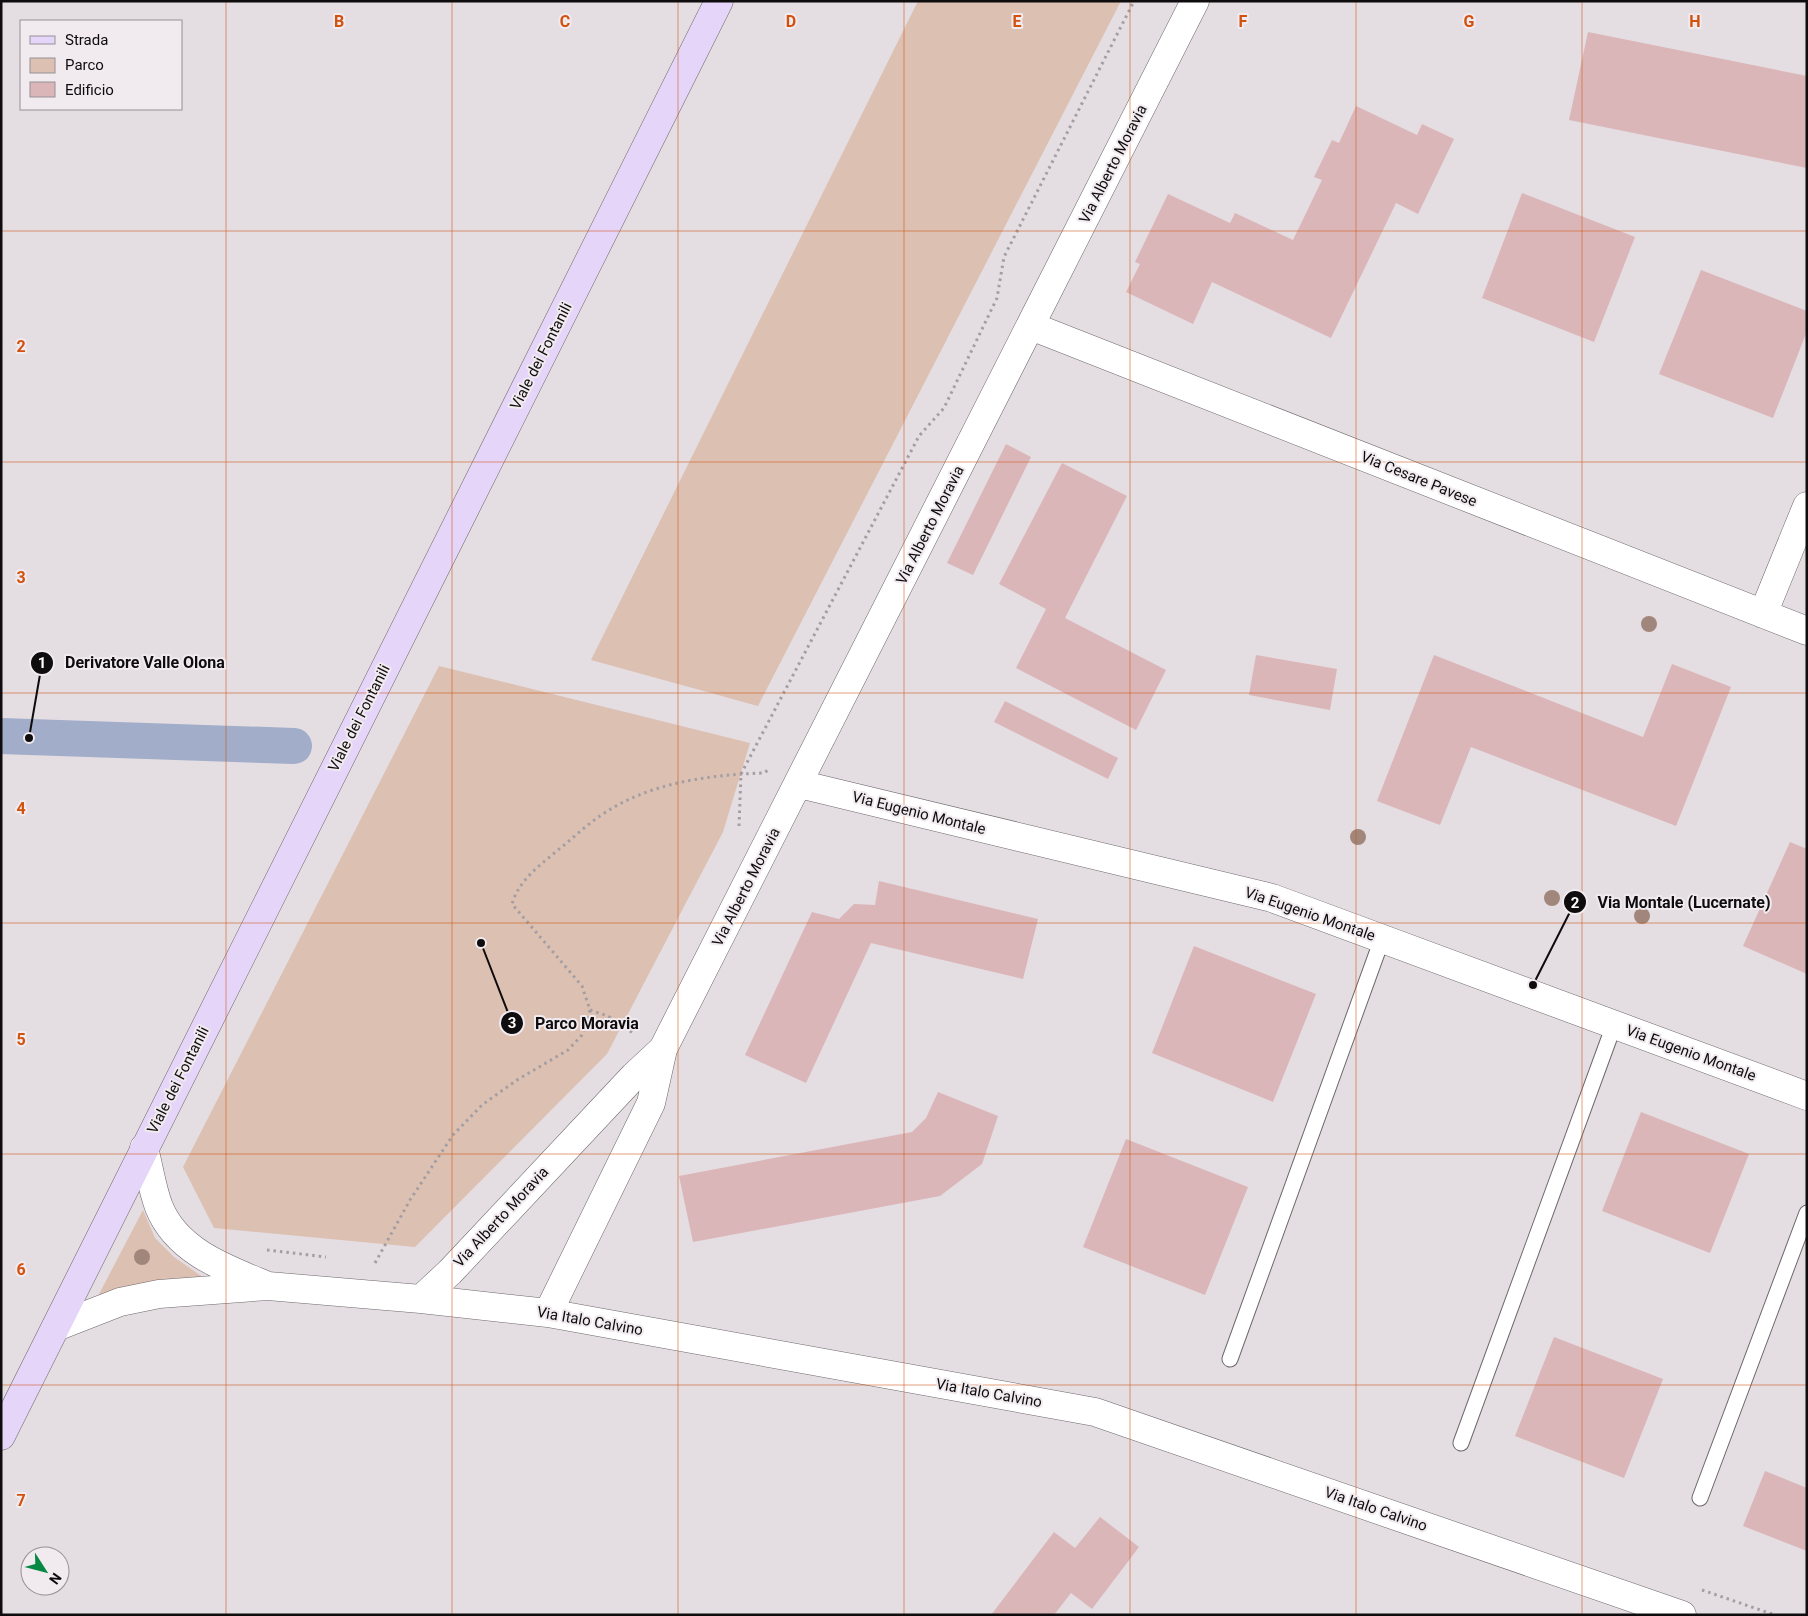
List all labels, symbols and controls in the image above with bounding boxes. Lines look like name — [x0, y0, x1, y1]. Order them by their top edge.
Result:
text: B — [334, 12, 344, 31]
text: C — [560, 12, 570, 31]
text: D — [786, 12, 796, 31]
text: E — [1013, 12, 1022, 31]
text: F — [1239, 12, 1248, 31]
text: G — [1464, 12, 1475, 31]
text: H — [1689, 12, 1701, 31]
legend — [20, 20, 182, 110]
text: Strada — [65, 31, 108, 49]
text: Parco — [65, 56, 104, 74]
text: Edificio — [65, 81, 114, 99]
street label: Via Alberto Moravia — [1075, 102, 1151, 226]
street label: Viale dei Fontanili — [506, 299, 576, 413]
text: 2 — [16, 337, 26, 356]
street label: Via Cesare Pavese — [1358, 448, 1480, 511]
street label: Via Alberto Moravia — [892, 463, 968, 587]
text: 3 — [16, 568, 26, 587]
callout: Derivatore Valle Olona — [30, 647, 235, 678]
text: Derivatore Valle Olona — [65, 653, 225, 672]
text: 1 — [38, 654, 46, 672]
street label: Viale dei Fontanili — [324, 661, 394, 775]
street label: Via Eugenio Montale — [850, 788, 988, 838]
text: 4 — [16, 799, 26, 818]
street label: Via Alberto Moravia — [708, 825, 784, 949]
street label: Via Eugenio Montale — [1242, 883, 1378, 945]
callout: Via Montale (Lucernate) — [1562, 887, 1780, 918]
text: Via Montale (Lucernate) — [1597, 893, 1771, 912]
text: 2 — [1571, 894, 1580, 912]
callout: Parco Moravia — [500, 1008, 648, 1039]
text: 3 — [508, 1014, 516, 1032]
text: Parco Moravia — [535, 1014, 639, 1033]
street label: Via Eugenio Montale — [1624, 1021, 1758, 1085]
street label: Viale dei Fontanili — [143, 1023, 213, 1137]
text: 5 — [16, 1030, 26, 1049]
street label: Via Alberto Moravia — [450, 1163, 552, 1271]
text: 6 — [16, 1260, 26, 1279]
street label: Via Italo Calvino — [536, 1303, 644, 1339]
street label: Via Italo Calvino — [935, 1375, 1043, 1411]
street label: Via Italo Calvino — [1322, 1483, 1430, 1535]
text: 7 — [16, 1491, 26, 1510]
north arrow — [20, 1546, 70, 1596]
text: N — [46, 1570, 65, 1587]

